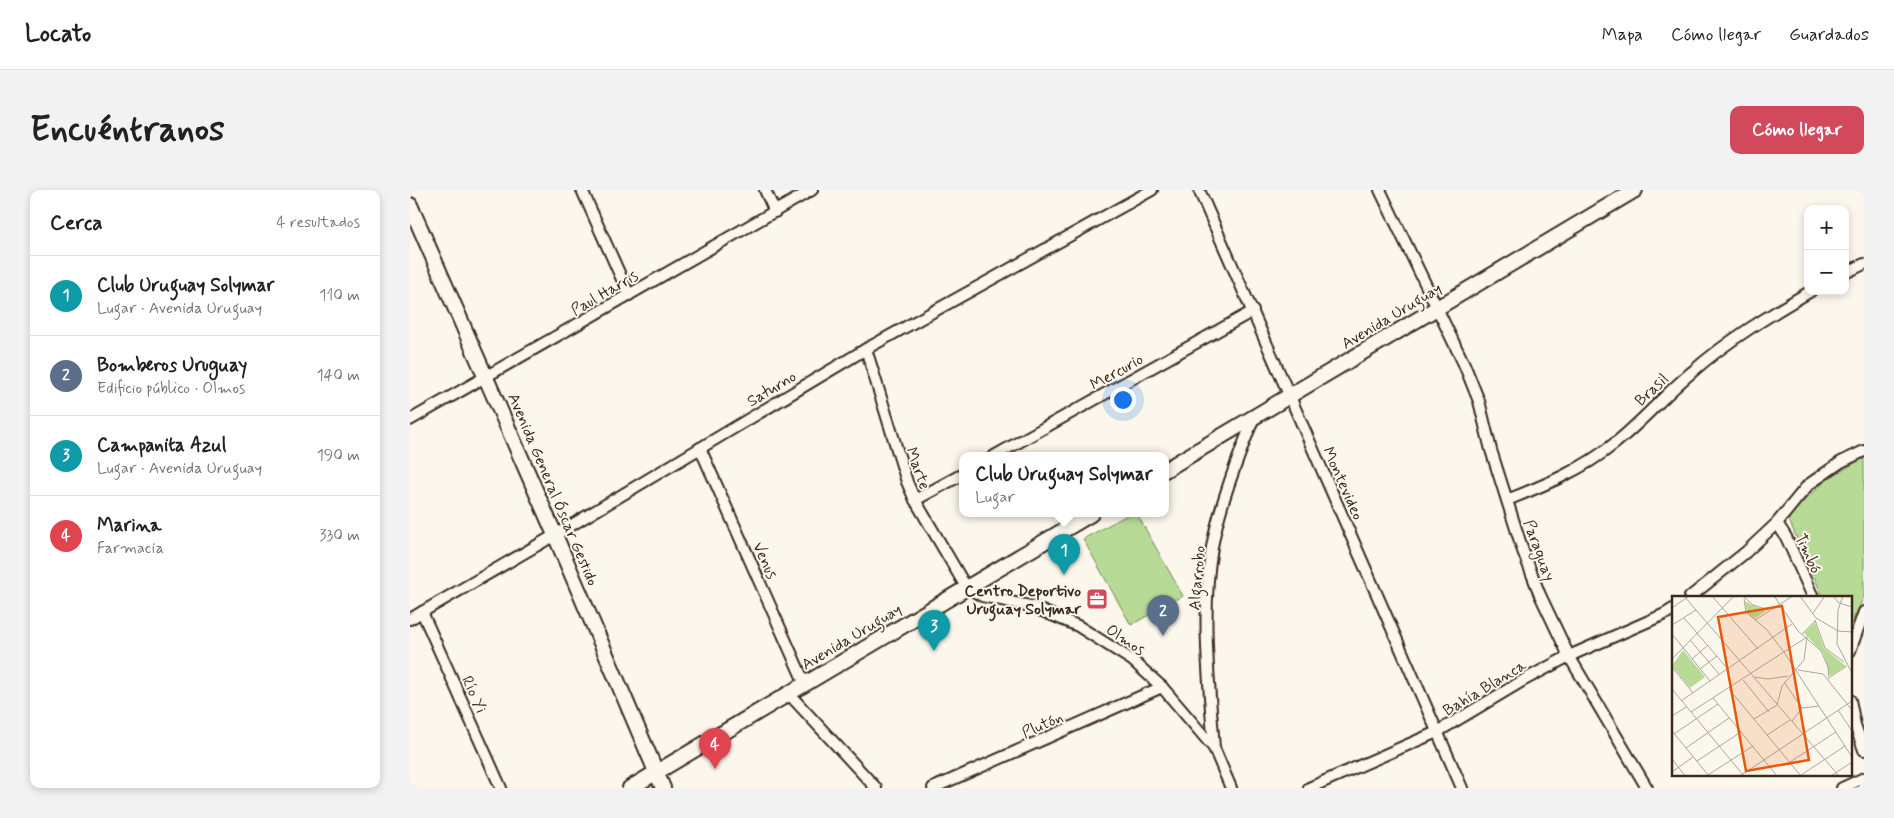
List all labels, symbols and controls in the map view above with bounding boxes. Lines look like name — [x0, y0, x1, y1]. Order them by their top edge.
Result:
text: Locato — [25, 19, 91, 50]
text: Mapa — [1602, 23, 1643, 47]
text: Cómo llegar — [1671, 23, 1761, 47]
text: Guardados — [1789, 23, 1869, 47]
button: Cómo llegar — [1730, 106, 1864, 154]
text: Encuéntranos — [30, 107, 225, 153]
map controls — [1804, 205, 1849, 295]
button: + — [1804, 205, 1849, 250]
text: Cerca — [50, 209, 103, 237]
text: 4 resultados — [276, 212, 360, 233]
button: − — [1804, 250, 1849, 295]
street label: Paul Harris — [567, 266, 642, 321]
text: Club Uruguay Solymar — [97, 273, 274, 298]
street label: Avenida Uruguay — [1338, 278, 1446, 355]
text: 1 — [62, 285, 70, 306]
text: 110 m — [319, 285, 360, 306]
text: Lugar · Avenida Uruguay — [97, 298, 262, 319]
street label: Mercurio — [1086, 349, 1147, 395]
text: Bomberos Uruguay — [97, 353, 247, 378]
text: 2 — [62, 365, 70, 386]
text: 140 m — [316, 365, 360, 386]
street label: Saturno — [743, 366, 800, 412]
street label: Brasil — [1631, 369, 1673, 411]
text: Edificio público · Olmos — [97, 378, 245, 399]
your location — [1110, 387, 1136, 413]
street label: Avenida General Óscar Gestido — [502, 390, 603, 589]
text: Campanita Azul — [97, 433, 226, 458]
street label: Marte — [900, 444, 935, 493]
street label: Montevideo — [1317, 444, 1368, 524]
text: 3 — [62, 445, 70, 466]
text: 190 m — [317, 445, 360, 466]
popup — [959, 452, 1169, 517]
text: Lugar · Avenida Uruguay — [97, 458, 262, 479]
text: Club Uruguay Solymar — [975, 462, 1153, 487]
text: Lugar — [975, 487, 1015, 508]
text: Marina — [97, 513, 161, 538]
street label: Paraguay — [1517, 517, 1559, 584]
text: 4 — [61, 525, 71, 546]
text: 330 m — [319, 525, 360, 546]
street label: Timbó — [1789, 530, 1826, 577]
pin: 1 — [1048, 534, 1080, 575]
text: Farmacia — [97, 538, 164, 559]
street label: Venus — [747, 539, 782, 582]
street label: Algarrobo — [1184, 545, 1212, 611]
place label: Centro Deportivo Uruguay Solymar — [965, 581, 1081, 622]
office icon: Centro Deportivo Uruguay Solymar — [1085, 587, 1109, 611]
pin: 2 — [1147, 595, 1179, 636]
inset map — [1672, 596, 1852, 776]
street label: Avenida Uruguay — [798, 599, 906, 676]
pin: 3 — [918, 610, 950, 651]
street label: Olmos — [1102, 620, 1149, 661]
street label: Bahía Blanca — [1439, 655, 1531, 721]
street label: Río Yi — [456, 673, 491, 717]
street label: Plutón — [1019, 707, 1067, 744]
pin: 4 — [699, 728, 731, 769]

